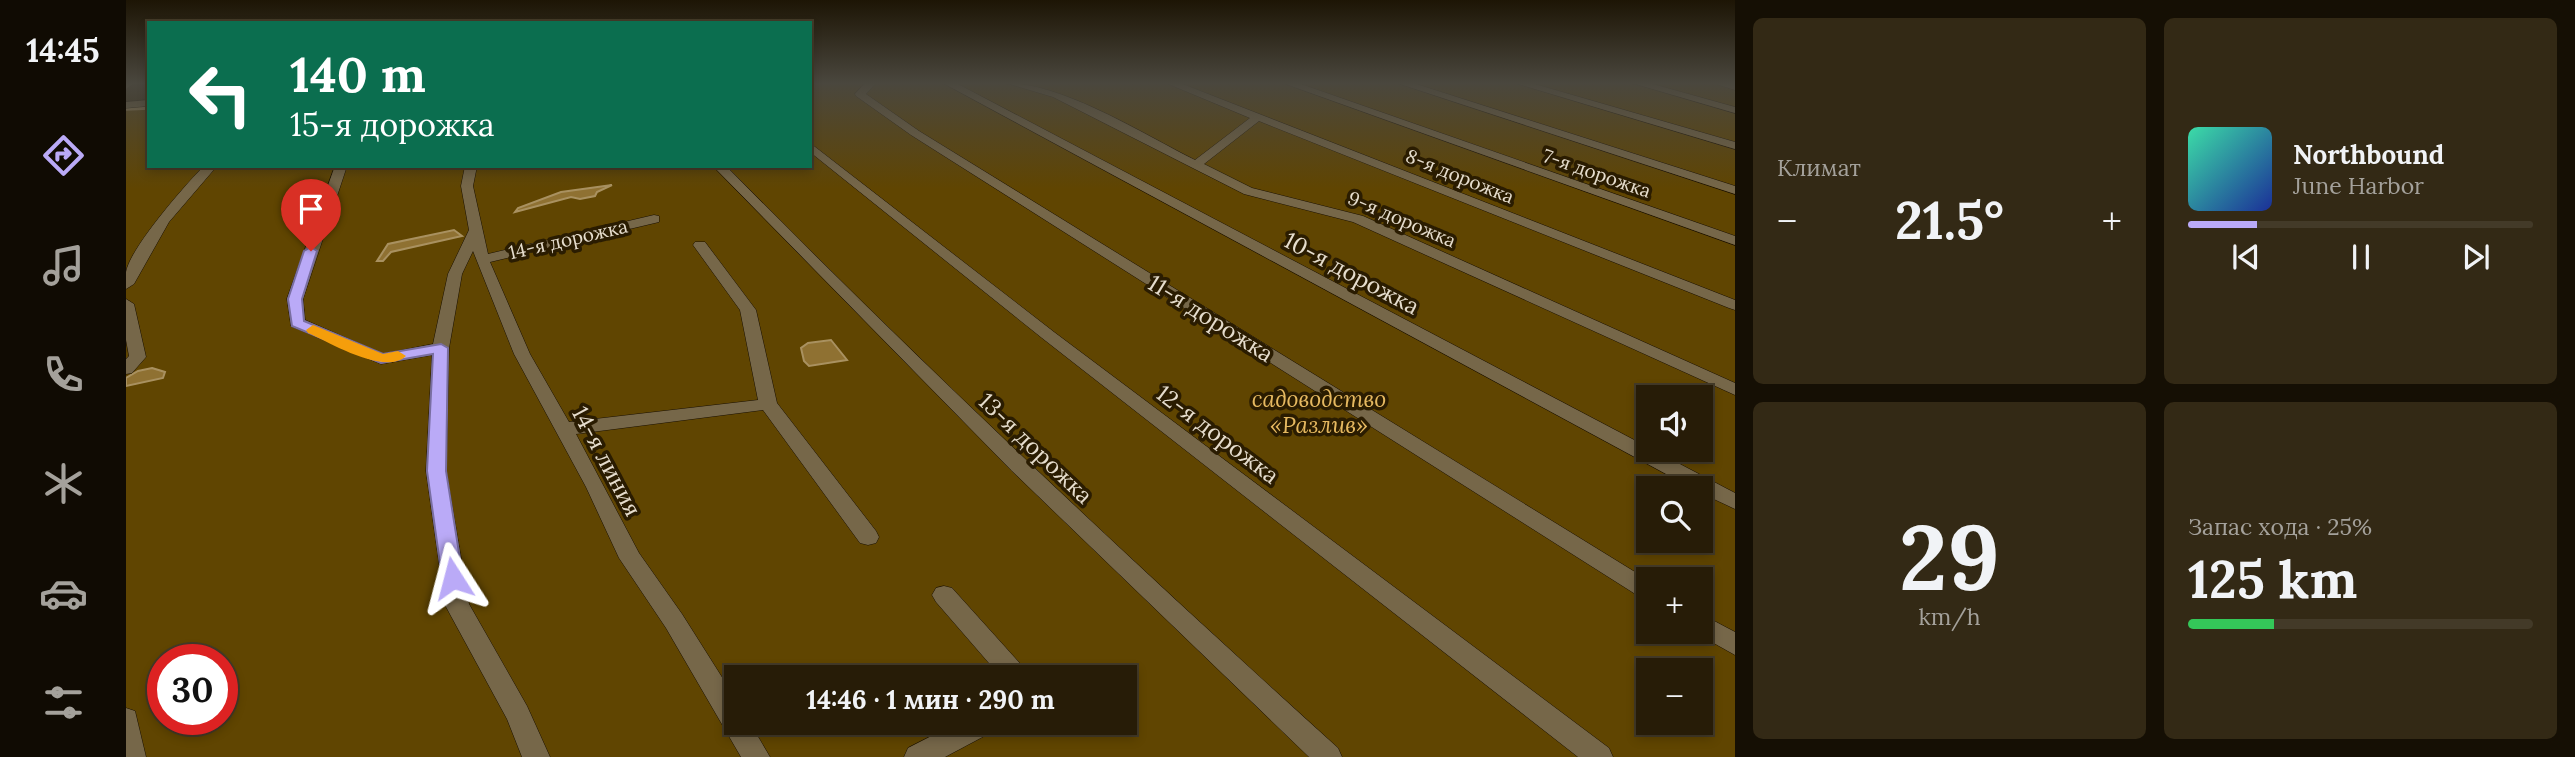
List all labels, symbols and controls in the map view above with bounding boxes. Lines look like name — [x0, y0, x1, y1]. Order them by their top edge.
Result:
text: 14:45 — [26, 30, 100, 71]
text: 140 m — [290, 43, 426, 105]
icon: left — [175, 49, 266, 140]
text: 15-я дорожка — [290, 104, 495, 145]
icon: directions — [39, 131, 88, 180]
text: Northbound — [2293, 138, 2444, 171]
street label: 8-я дорожка — [1402, 143, 1518, 209]
street label: 7-я дорожка — [1540, 143, 1654, 203]
text: Климат — [1777, 153, 1861, 182]
text: June Harbor — [2293, 171, 2424, 200]
pin — [281, 179, 341, 251]
street label: 9-я дорожка — [1344, 185, 1460, 253]
text: 21.5° — [1895, 187, 2004, 253]
icon: arrive — [292, 190, 330, 228]
text: − — [1777, 197, 1797, 245]
text: + — [2102, 197, 2122, 245]
street label: 14-я дорожка — [506, 214, 630, 264]
street label: 10-я дорожка — [1280, 225, 1425, 321]
icon: previous — [2227, 238, 2265, 276]
icon: pause — [2342, 238, 2380, 276]
icon: next — [2457, 238, 2495, 276]
icon: music — [39, 241, 88, 290]
street label: 11-я дорожка — [1143, 268, 1279, 368]
icon: phone — [39, 350, 88, 399]
street label: 12-я дорожка — [1151, 378, 1285, 490]
park label: садоводство «Разлив» — [1252, 384, 1386, 439]
map controls — [1636, 385, 1713, 735]
button: sound — [1636, 385, 1713, 462]
street label: 13-я дорожка — [973, 386, 1099, 510]
street label: 14-я линия — [566, 401, 648, 521]
icon: climate — [39, 459, 88, 508]
button: search — [1636, 476, 1713, 553]
text: 29 — [1899, 498, 2000, 615]
text: Запас хода · 25% — [2188, 512, 2372, 541]
position arrow — [416, 541, 490, 615]
text: 125 km — [2188, 546, 2357, 612]
button: + — [1636, 567, 1713, 644]
icon: car — [39, 569, 88, 618]
text: km/h — [1918, 602, 1981, 631]
speed limit sign: 30 — [147, 644, 238, 735]
button: − — [1636, 658, 1713, 735]
icon: filters — [39, 678, 88, 727]
text: 14:46 · 1 мин · 290 m — [806, 683, 1055, 716]

